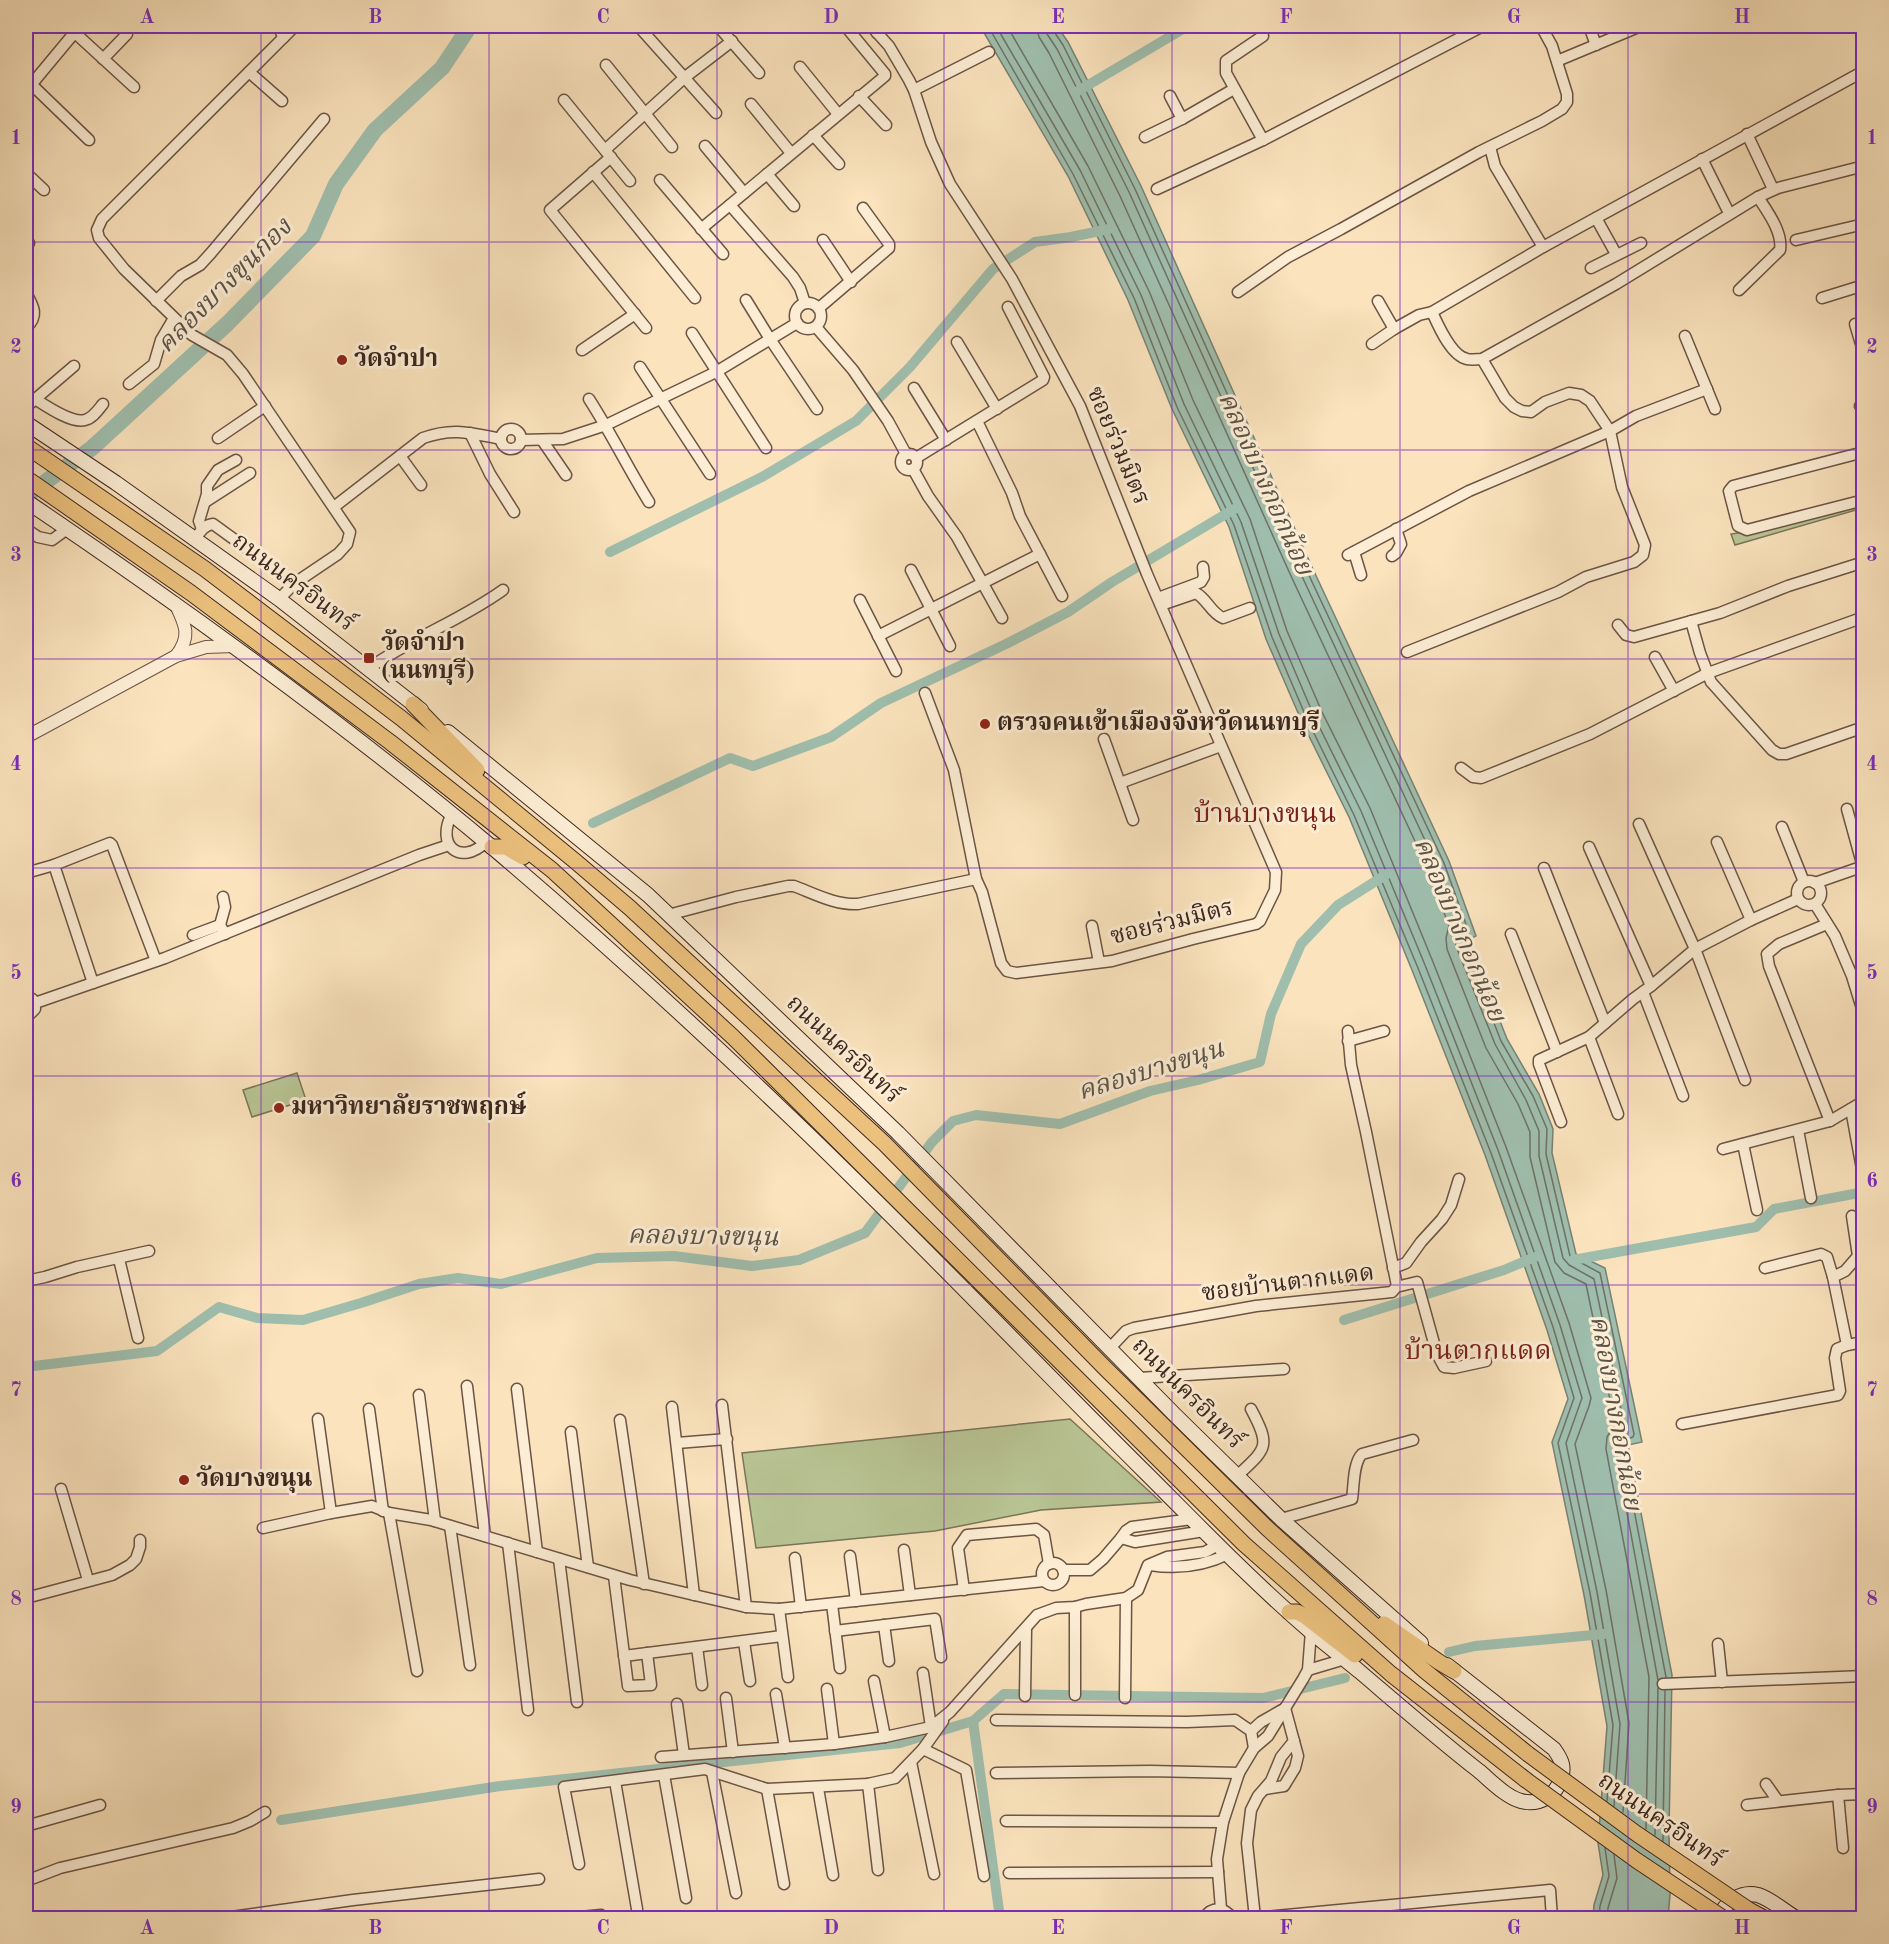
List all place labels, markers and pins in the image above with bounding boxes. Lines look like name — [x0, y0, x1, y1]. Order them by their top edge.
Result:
place label: วัดจําปา — [354, 345, 438, 372]
marker: วัดจําปา — [335, 353, 349, 367]
place label: วัดจำปา (นนทบุรี) — [381, 629, 475, 685]
marker: วัดจำปา (นนทบุรี) — [362, 651, 376, 665]
place label: ตรวจคนเข้าเมืองจังหวัดนนทบุรี — [997, 708, 1319, 737]
marker: ตรวจคนเข้าเมืองจังหวัดนนทบุรี — [978, 717, 992, 731]
place label: มหาวิทยาลัยราชพฤกษ์ — [291, 1091, 527, 1120]
marker: มหาวิทยาลัยราชพฤกษ์ — [272, 1101, 286, 1115]
place label: วัดบางขนุน — [196, 1465, 312, 1493]
marker: วัดบางขนุน — [177, 1473, 191, 1487]

